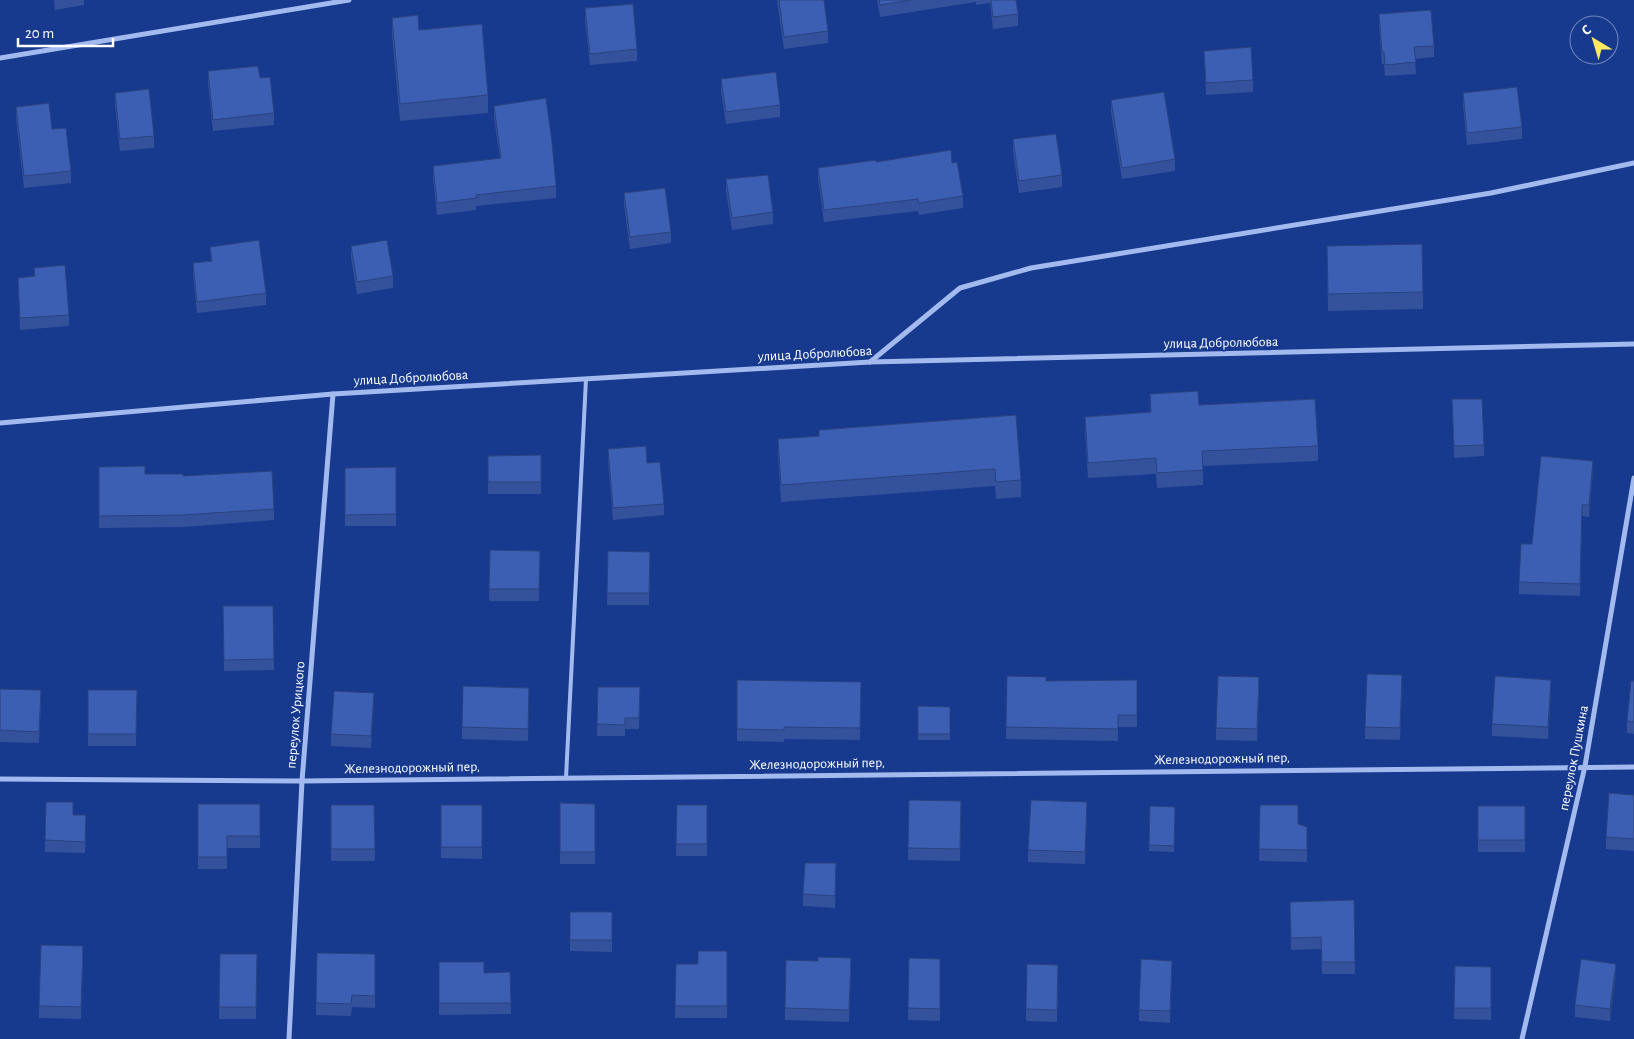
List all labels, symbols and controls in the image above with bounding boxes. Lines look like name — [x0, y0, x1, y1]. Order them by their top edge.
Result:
scale bar — [18, 15, 112, 47]
north arrow — [1569, 15, 1619, 65]
text: С — [1579, 22, 1594, 38]
text: 20 m — [25, 26, 54, 41]
street label: улица Добролюбова — [1163, 335, 1279, 351]
street label: улица Добролюбова — [756, 344, 873, 364]
street label: улица Добролюбова — [352, 368, 469, 388]
street label: переулок Урицкого — [284, 660, 308, 769]
street label: переулок Пушкина — [1557, 704, 1591, 812]
street label: Железнодорожный пер, — [1154, 751, 1290, 767]
street label: Железнодорожный пер, — [749, 756, 885, 772]
street label: Железнодорожный пер, — [344, 760, 480, 776]

